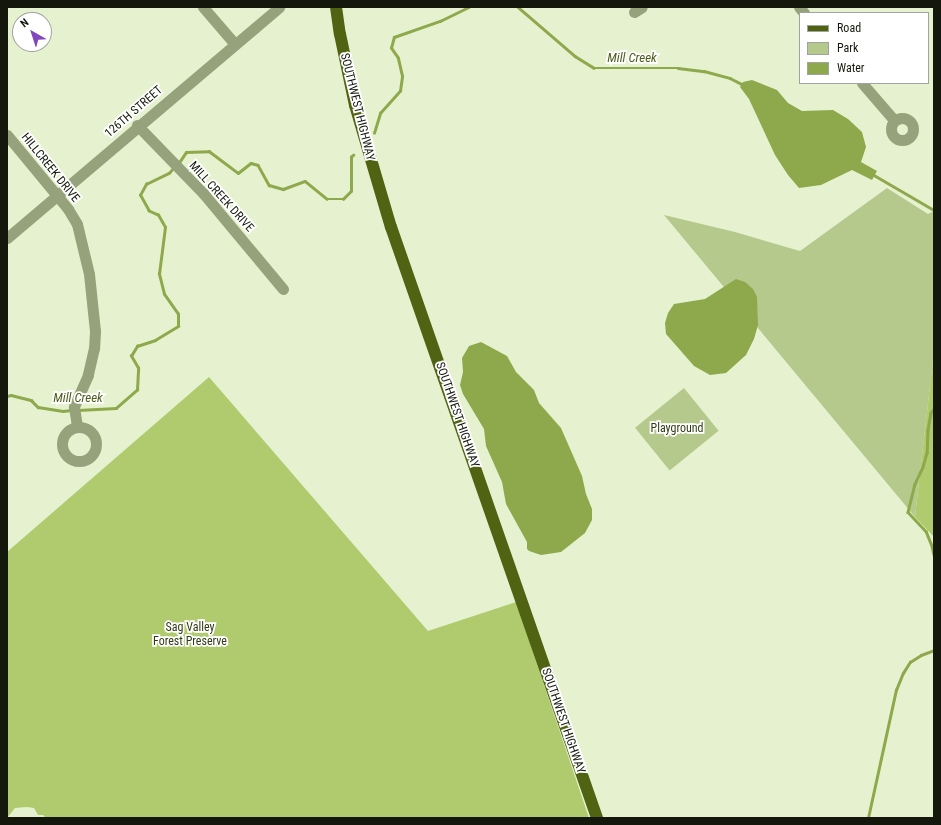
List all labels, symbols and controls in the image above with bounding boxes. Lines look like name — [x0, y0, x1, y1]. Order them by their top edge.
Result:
north arrow — [12, 12, 52, 52]
legend — [799, 12, 929, 84]
text: N — [18, 16, 31, 30]
text: Road — [837, 21, 861, 35]
text: Park — [837, 41, 858, 55]
water label: Mill Creek — [607, 50, 657, 66]
street label: SOUTHWEST HIGHWAY — [337, 52, 377, 162]
text: Water — [837, 61, 865, 75]
street label: 126TH STREET — [102, 83, 166, 141]
street label: HILLCREEK DRIVE — [18, 131, 82, 205]
street label: MILL CREEK DRIVE — [186, 159, 256, 235]
street label: SOUTHWEST HIGHWAY — [432, 360, 482, 470]
water label: Mill Creek — [53, 390, 103, 406]
park label: Playground — [650, 422, 704, 436]
park label: Sag Valley Forest Preserve — [153, 621, 227, 649]
street label: SOUTHWEST HIGHWAY — [538, 666, 588, 776]

